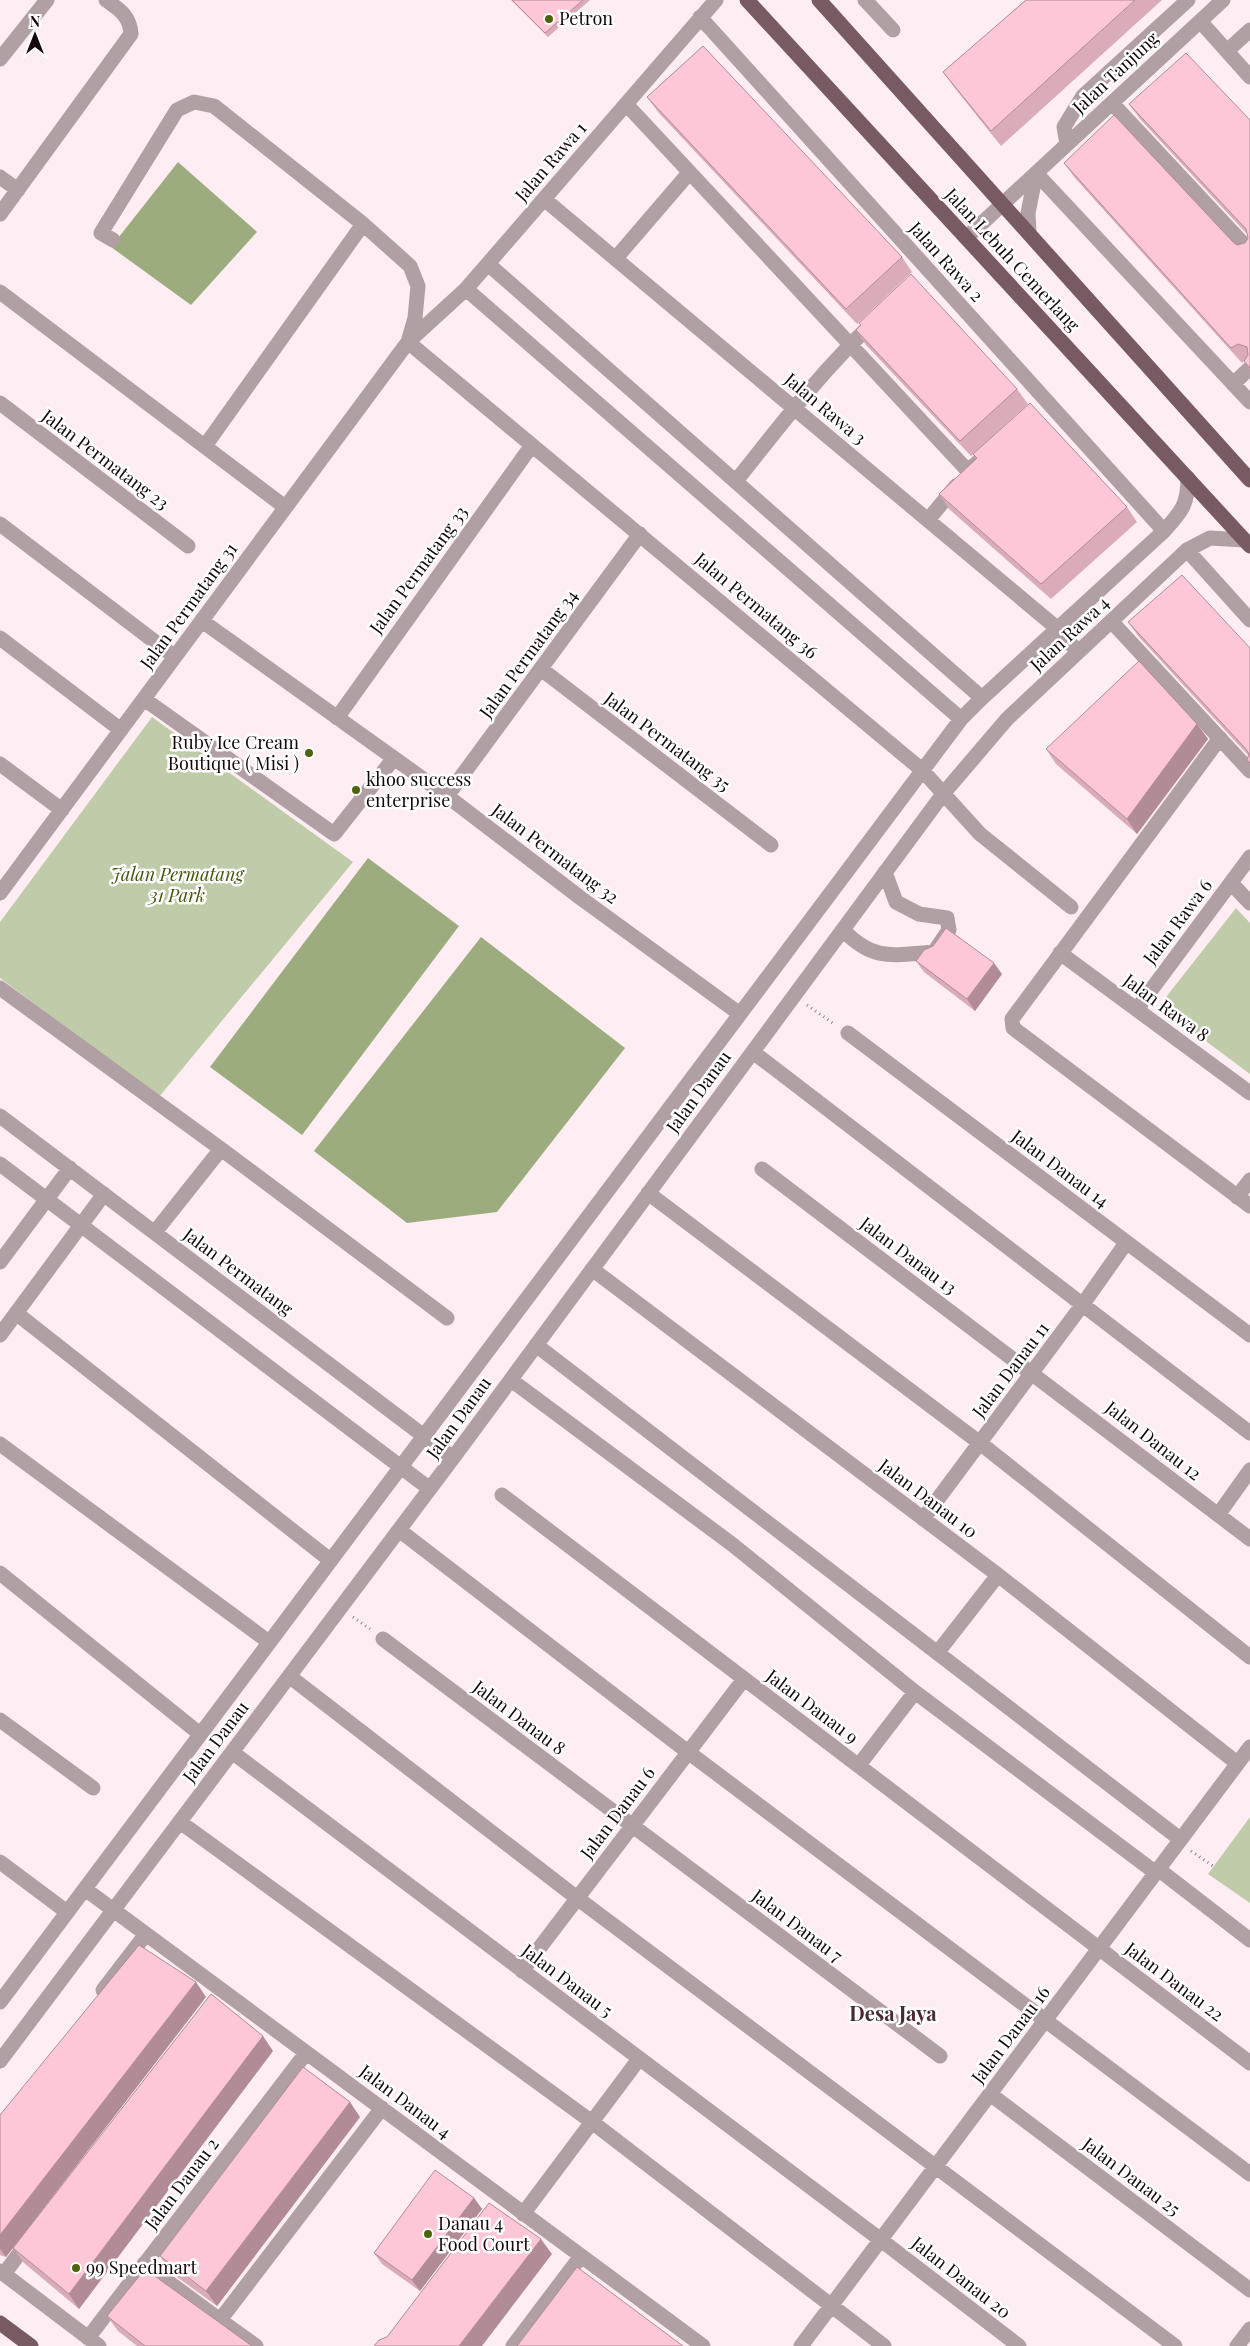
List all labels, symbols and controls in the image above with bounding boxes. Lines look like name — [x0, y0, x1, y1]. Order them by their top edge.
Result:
place label: Petron — [559, 6, 613, 30]
north arrow — [10, 10, 60, 60]
text: N — [30, 12, 40, 31]
marker: Petron — [543, 13, 555, 25]
street label: Jalan Tanjung — [1066, 26, 1164, 119]
street label: Jalan Rawa 1 — [508, 116, 592, 207]
street label: Jalan Lebuh Cemerlang — [939, 182, 1086, 336]
street label: Jalan Rawa 2 — [904, 215, 989, 306]
street label: Jalan Rawa 3 — [779, 366, 871, 449]
street label: Jalan Permatang 23 — [37, 403, 174, 515]
street label: Jalan Permatang 33 — [363, 501, 473, 639]
street label: Jalan Permatang 31 — [134, 537, 242, 674]
street label: Jalan Permatang 36 — [689, 546, 823, 664]
street label: Jalan Permatang 34 — [473, 584, 583, 723]
street label: Jalan Rawa 4 — [1024, 590, 1114, 677]
street label: Jalan Permatang 35 — [599, 685, 735, 796]
place label: Ruby Ice Cream Boutique ( Misi ) — [168, 730, 299, 775]
marker: Ruby Ice Cream Boutique ( Misi ) — [303, 747, 315, 759]
place label: khoo success enterprise — [366, 767, 471, 812]
marker: khoo success enterprise — [350, 784, 362, 796]
street label: Jalan Permatang 32 — [487, 797, 624, 909]
park label: Jalan Permatang 31 Park — [110, 862, 245, 907]
street label: Jalan Rawa 6 — [1137, 874, 1217, 970]
street label: Jalan Rawa 8 — [1118, 967, 1214, 1046]
street label: Jalan Danau — [660, 1045, 736, 1138]
street label: Jalan Danau 14 — [1006, 1123, 1114, 1213]
street label: Jalan Danau 13 — [855, 1210, 962, 1299]
street label: Jalan Permatang — [178, 1221, 299, 1321]
street label: Jalan Danau 11 — [966, 1317, 1054, 1423]
street label: Jalan Danau — [420, 1371, 496, 1464]
street label: Jalan Danau 12 — [1100, 1395, 1207, 1485]
street label: Jalan Danau 10 — [874, 1453, 983, 1543]
street label: Jalan Danau 9 — [761, 1663, 864, 1749]
street label: Jalan Danau 8 — [468, 1674, 571, 1760]
street label: Jalan Danau — [176, 1695, 254, 1788]
street label: Jalan Danau 6 — [574, 1761, 660, 1864]
street label: Jalan Danau 7 — [747, 1883, 848, 1968]
street label: Jalan Danau 22 — [1120, 1936, 1229, 2026]
street label: Jalan Danau 5 — [517, 1938, 618, 2022]
street label: Jalan Danau 16 — [965, 1981, 1055, 2089]
district label: Desa Jaya — [849, 1999, 937, 2026]
street label: Jalan Danau 4 — [354, 2058, 456, 2144]
street label: Jalan Danau 25 — [1077, 2131, 1185, 2221]
street label: Jalan Danau 2 — [138, 2133, 224, 2235]
place label: Danau 4 Food Court — [438, 2211, 530, 2256]
marker: Danau 4 Food Court — [422, 2228, 434, 2240]
street label: Jalan Danau 20 — [906, 2230, 1016, 2324]
place label: 99 Speedmart — [86, 2255, 198, 2279]
marker: 99 Speedmart — [70, 2262, 82, 2274]

